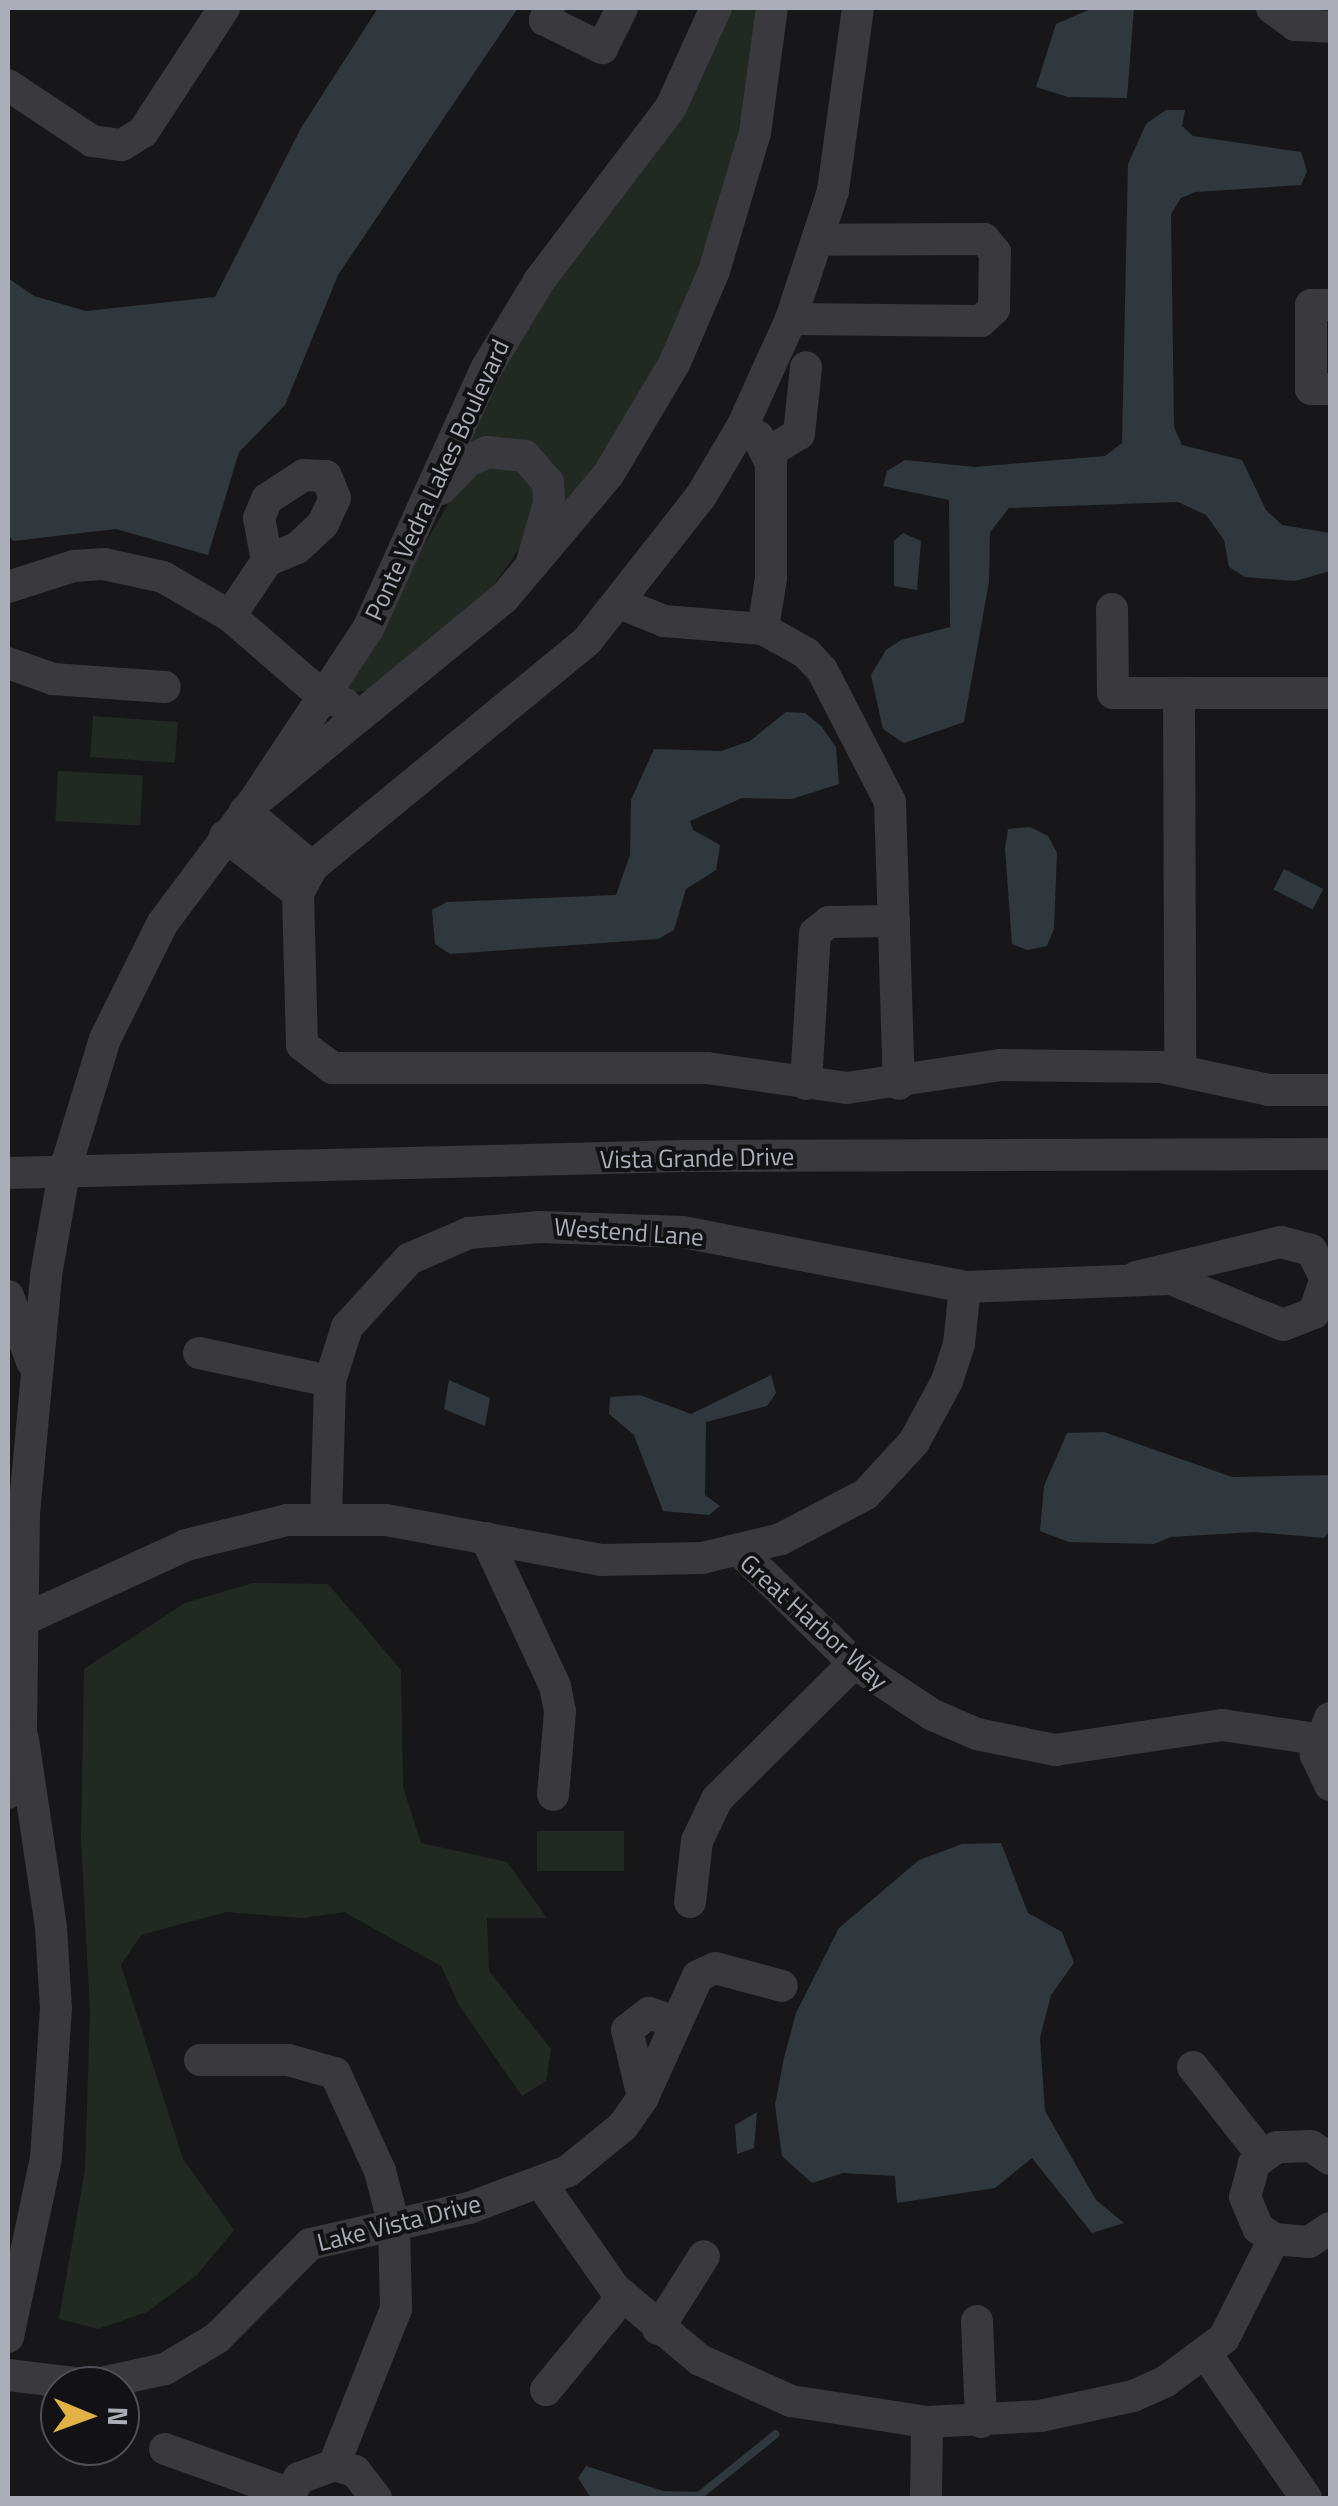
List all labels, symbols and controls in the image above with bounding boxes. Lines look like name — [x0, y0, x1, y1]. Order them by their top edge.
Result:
street label: Ponte Vedra Lakes Boulevard — [359, 335, 515, 625]
street label: Vista Grande Drive — [600, 1141, 794, 1175]
street label: Westend Lane — [553, 1212, 705, 1252]
street label: Great Harbor Way — [734, 1548, 894, 1696]
street label: Lake Vista Drive — [314, 2188, 484, 2258]
north arrow — [40, 2366, 140, 2466]
text: N — [97, 2406, 140, 2427]

